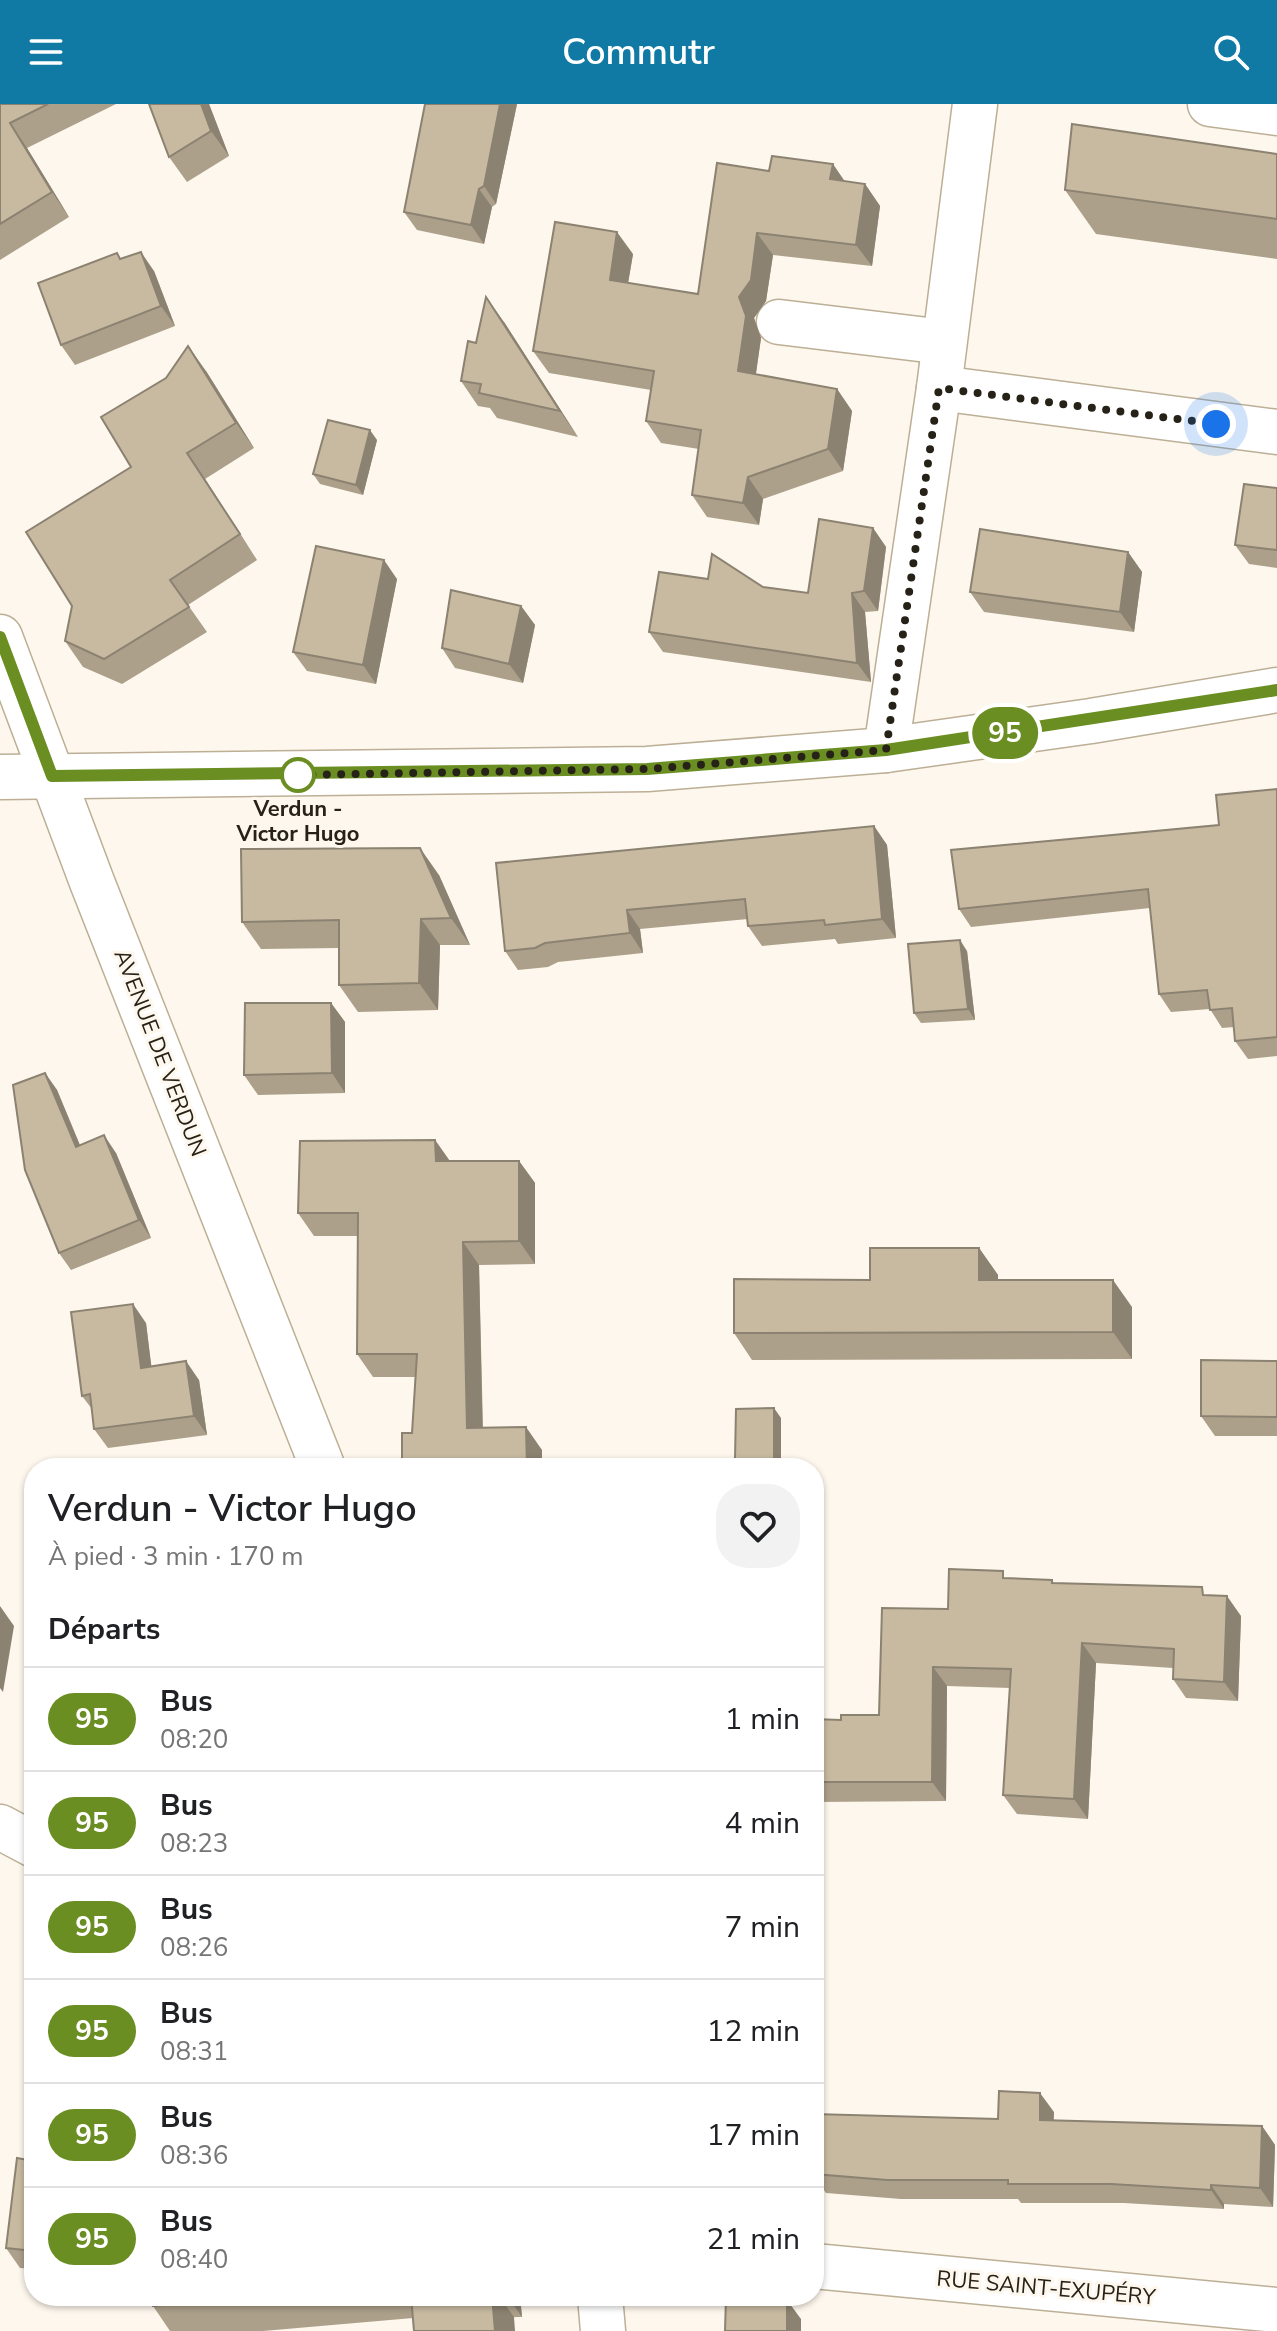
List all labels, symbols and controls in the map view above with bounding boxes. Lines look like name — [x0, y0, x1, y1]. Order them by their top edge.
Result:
text: Commutr — [562, 28, 715, 77]
icon: menu — [24, 30, 68, 74]
icon: search — [1209, 30, 1253, 74]
your location — [1196, 404, 1236, 444]
line badge: 95 — [969, 707, 1041, 759]
text: 95 — [988, 714, 1022, 752]
marker: Verdun - Victor Hugo — [281, 758, 315, 792]
place label: Verdun - Victor Hugo — [235, 794, 360, 849]
street label: AVENUE DE VERDUN — [107, 945, 213, 1161]
text: Verdun - Victor Hugo — [48, 1483, 417, 1534]
button: heart — [716, 1484, 800, 1568]
text: À pied · 3 min · 170 m — [48, 1539, 303, 1574]
text: Départs — [48, 1609, 160, 1650]
text: Bus — [160, 1681, 213, 1722]
text: 1 min — [725, 1699, 800, 1740]
text: 95 — [75, 1700, 109, 1738]
text: 08:20 — [160, 1722, 228, 1757]
text: Bus — [160, 1785, 213, 1826]
text: 4 min — [725, 1803, 800, 1844]
text: 95 — [75, 1804, 109, 1842]
text: 08:23 — [160, 1826, 228, 1861]
text: Bus — [160, 1889, 213, 1930]
text: 7 min — [725, 1907, 800, 1948]
text: 95 — [75, 1908, 109, 1946]
text: 08:26 — [160, 1930, 228, 1965]
text: Bus — [160, 1993, 213, 2034]
text: 12 min — [707, 2011, 800, 2052]
text: 95 — [75, 2012, 109, 2050]
text: 08:31 — [160, 2034, 228, 2069]
text: Bus — [160, 2097, 213, 2138]
text: 17 min — [707, 2115, 800, 2156]
text: 95 — [75, 2116, 109, 2154]
text: 08:36 — [160, 2138, 228, 2173]
text: Bus — [160, 2201, 213, 2242]
text: 21 min — [707, 2219, 800, 2260]
text: 95 — [75, 2220, 109, 2258]
text: 08:40 — [160, 2242, 228, 2277]
street label: RUE SAINT-EXUPÉRY — [935, 2263, 1157, 2313]

